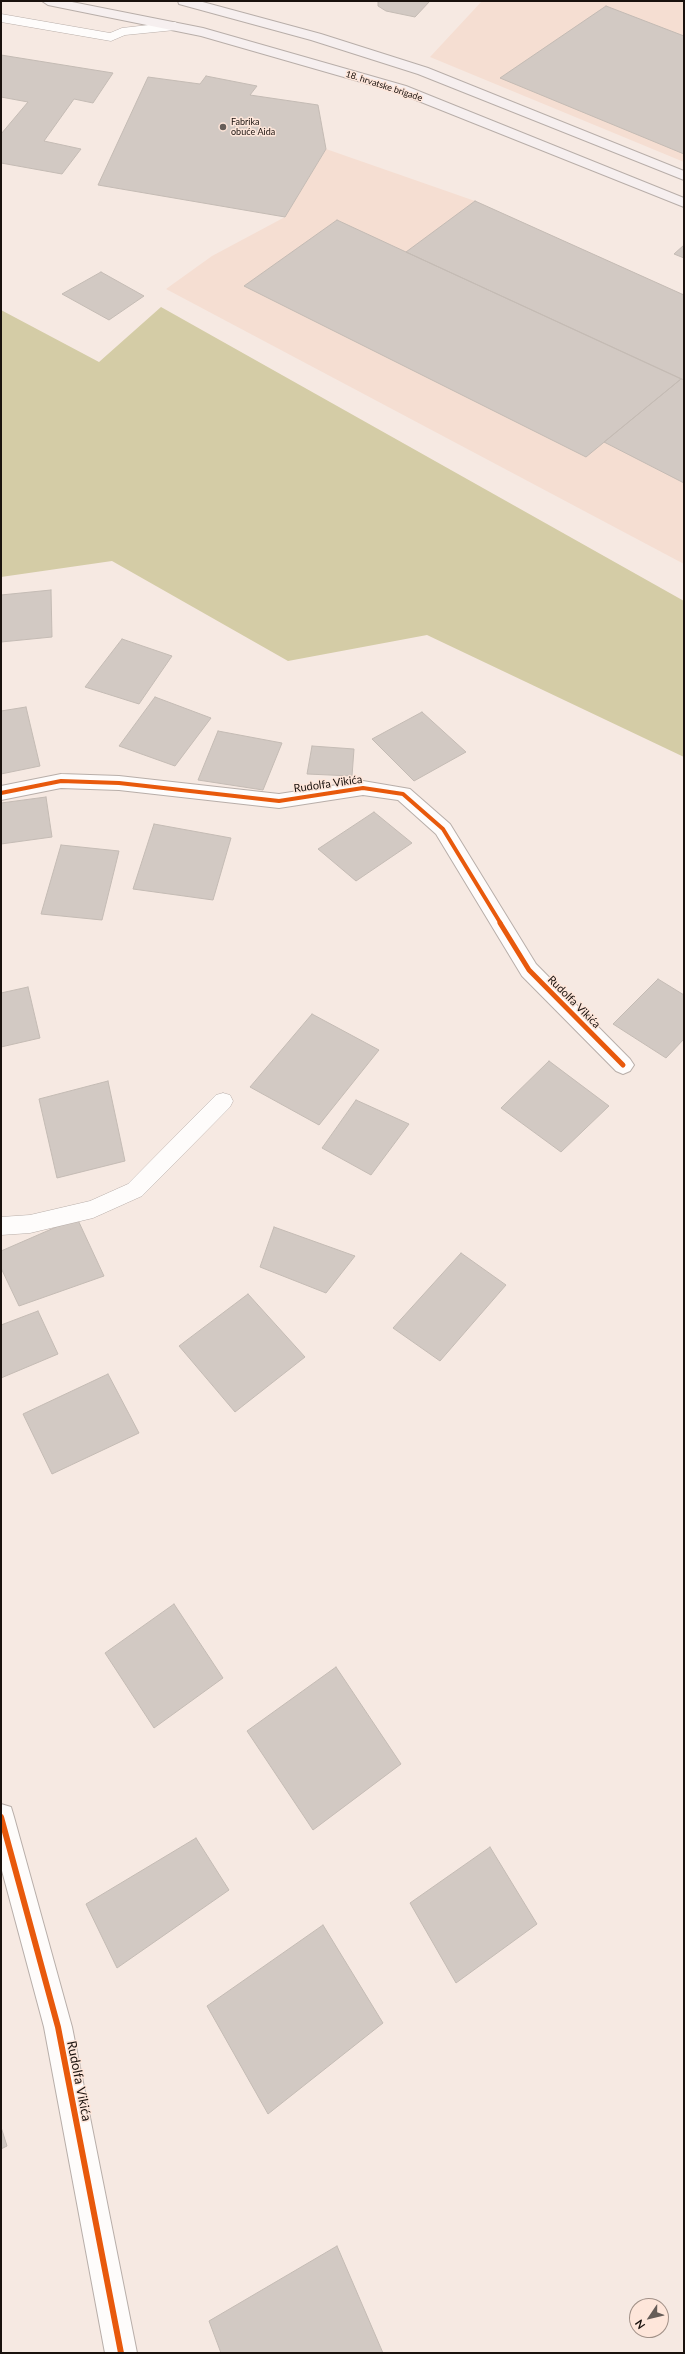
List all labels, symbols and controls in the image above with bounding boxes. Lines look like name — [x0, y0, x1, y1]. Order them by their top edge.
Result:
street label: 18. hrvatske brigade — [344, 68, 424, 104]
place label: Fabrika obuće Aida — [231, 117, 275, 138]
marker: Fabrika obuće Aida — [218, 122, 228, 132]
street label: Rudolfa Vikića — [293, 773, 363, 795]
street label: Rudolfa Vikića — [545, 973, 603, 1031]
street label: Rudolfa Vikića — [64, 2040, 94, 2122]
north arrow — [629, 2298, 669, 2338]
text: N — [632, 2317, 647, 2332]

